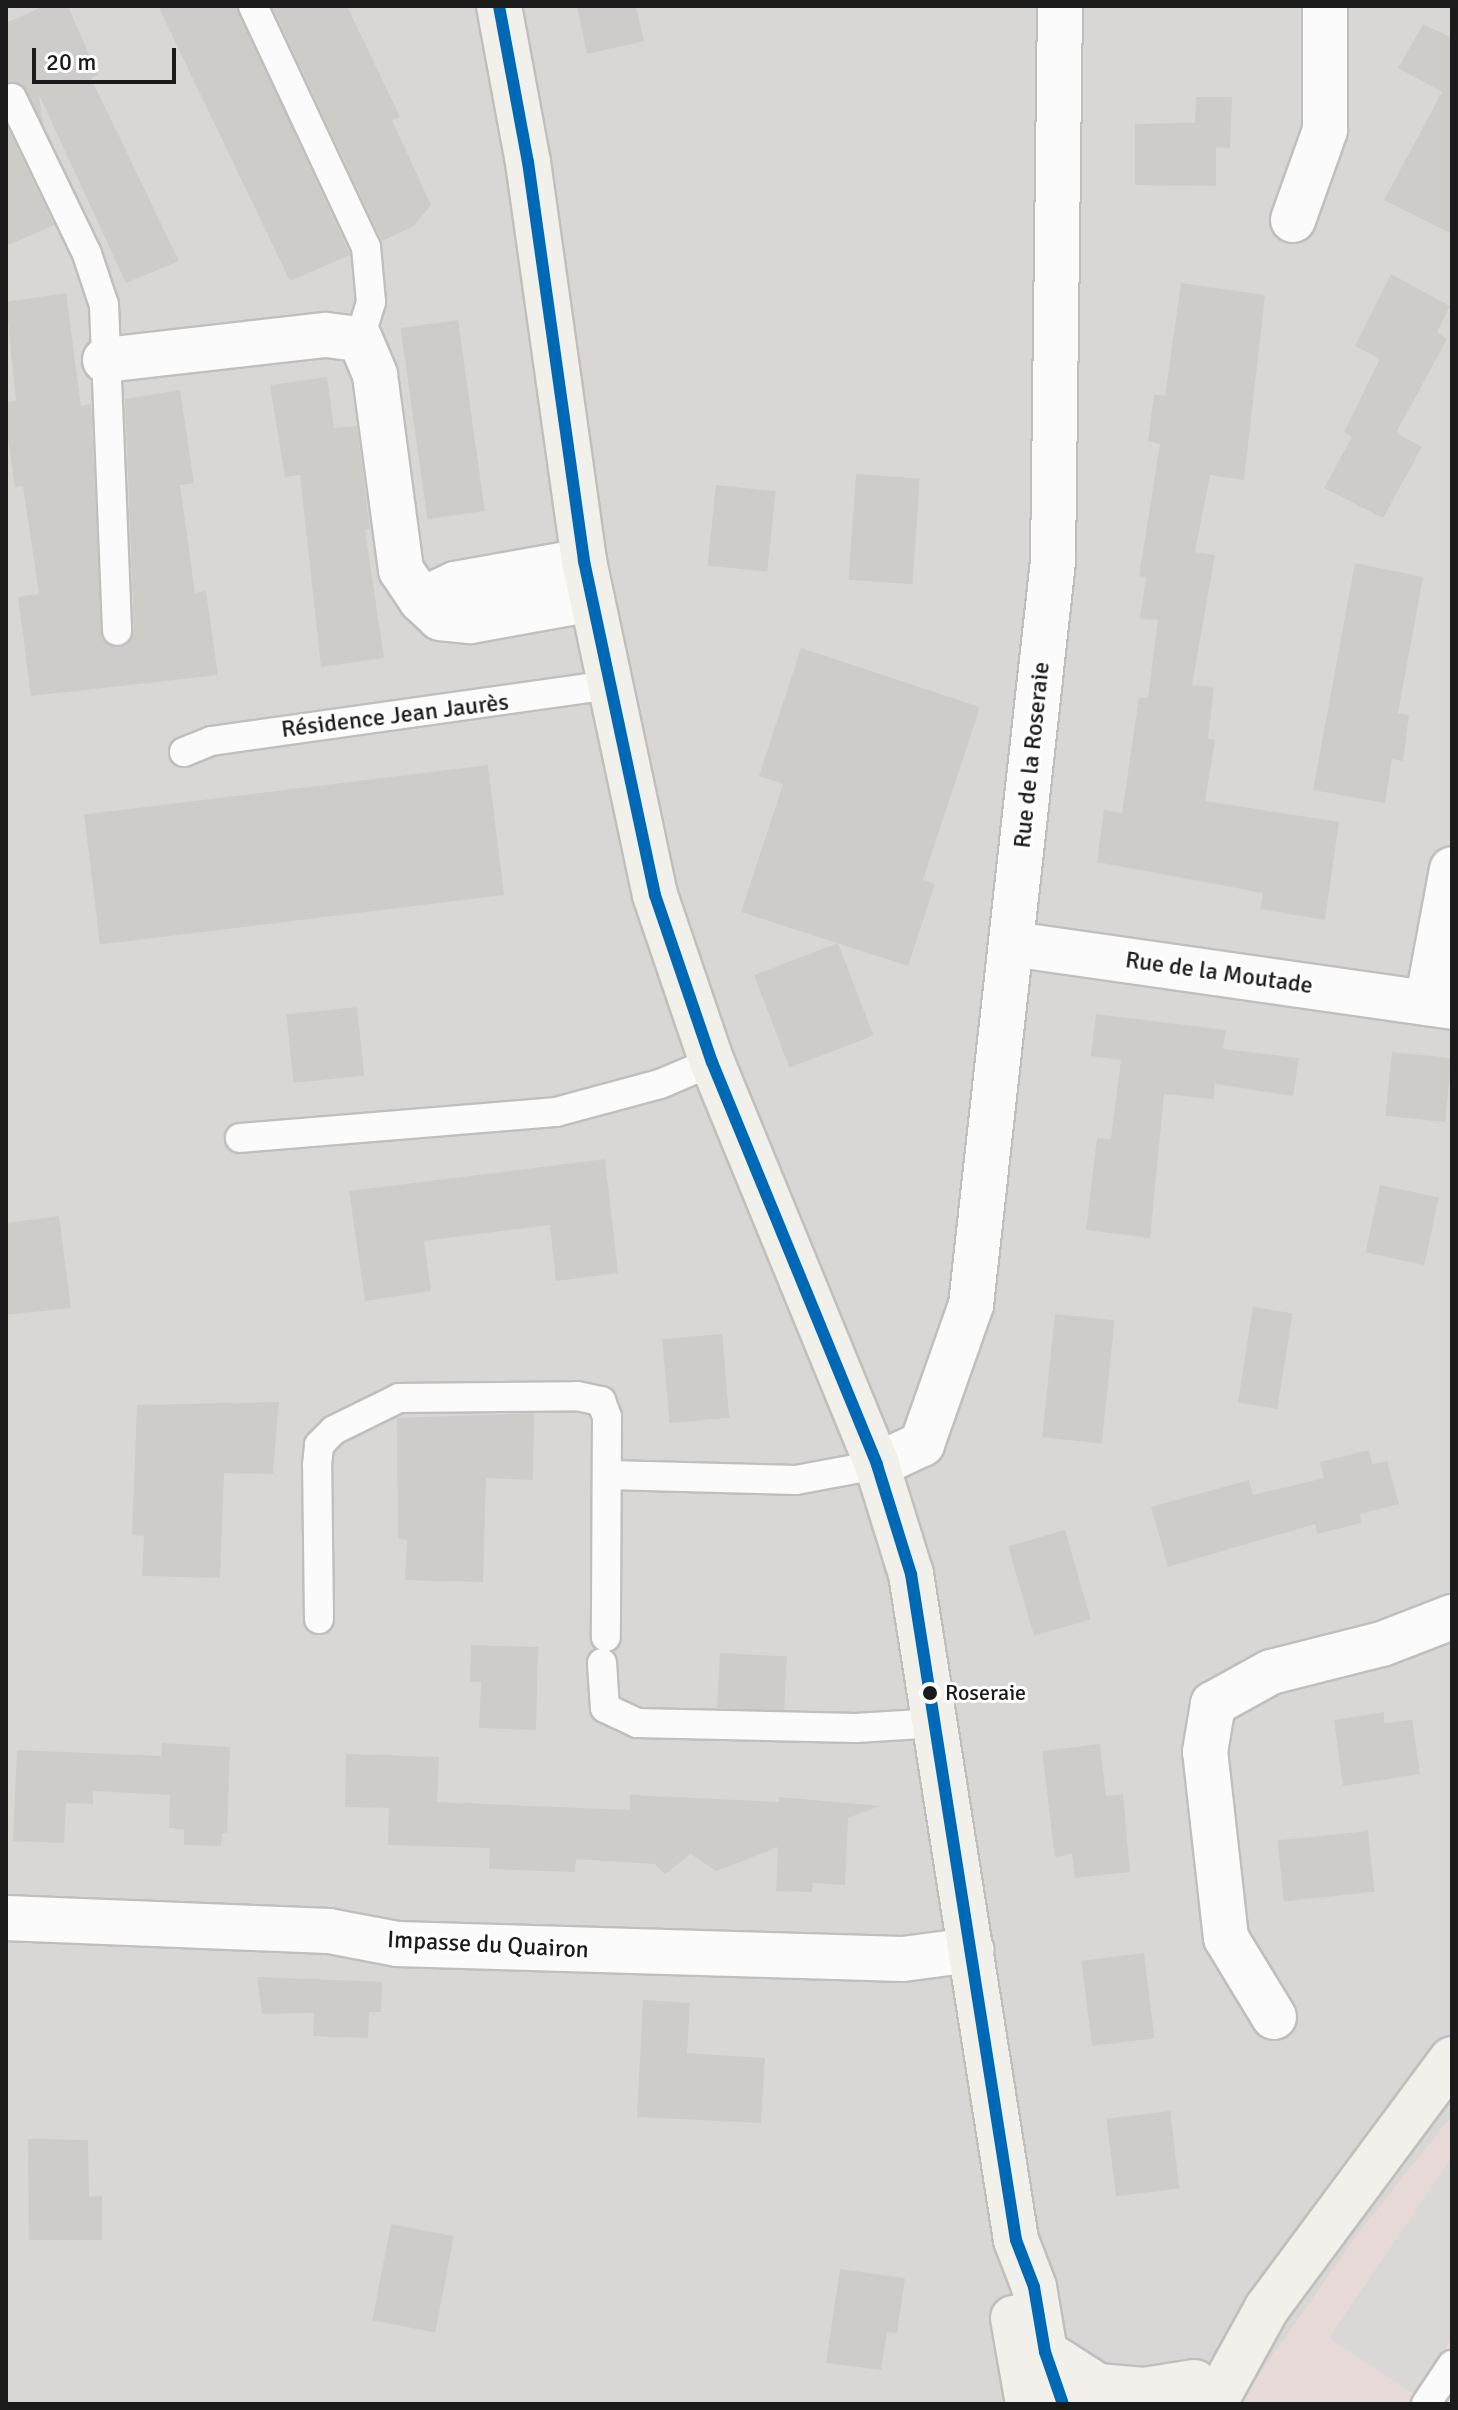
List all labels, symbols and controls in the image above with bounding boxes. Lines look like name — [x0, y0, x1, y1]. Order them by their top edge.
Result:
scale bar — [36, 32, 180, 82]
text: 20 m — [46, 47, 96, 77]
street label: Rue de la Roseraie — [1008, 660, 1056, 850]
street label: Résidence Jean Jaurès — [280, 688, 510, 744]
street label: Rue de la Moutade — [1123, 946, 1315, 1000]
place label: Roseraie — [945, 1680, 1026, 1706]
marker: Roseraie — [922, 1685, 938, 1701]
street label: Impasse du Quairon — [386, 1925, 590, 1965]

